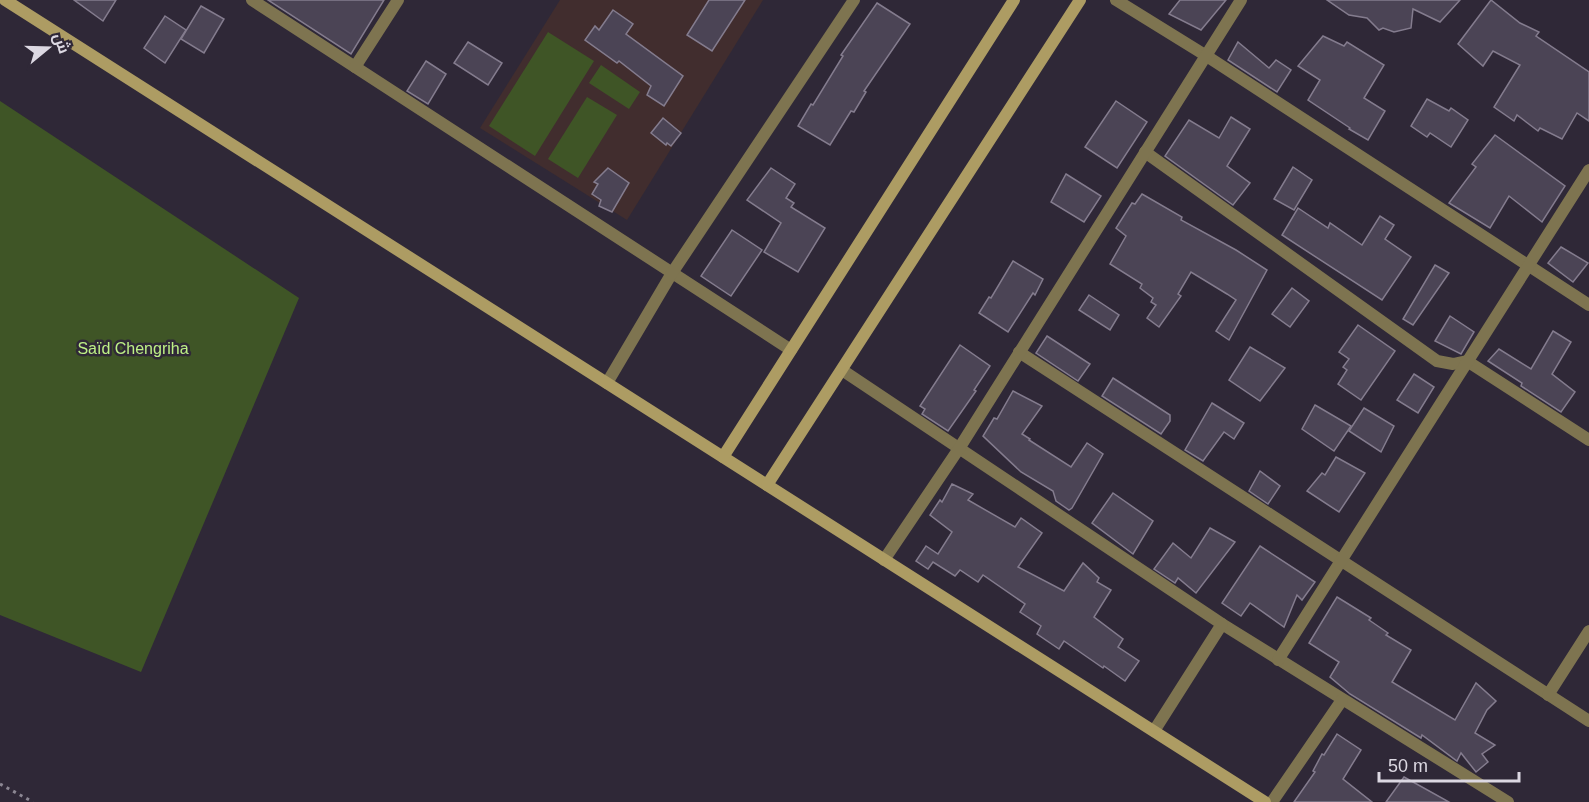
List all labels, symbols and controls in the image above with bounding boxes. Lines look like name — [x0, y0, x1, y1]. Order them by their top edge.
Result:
north arrow — [18, 18, 78, 78]
text: ش — [49, 31, 73, 56]
park label: Saïd Chengriha — [77, 340, 189, 357]
scale bar — [1379, 745, 1518, 783]
text: 50 m — [1388, 756, 1428, 776]

